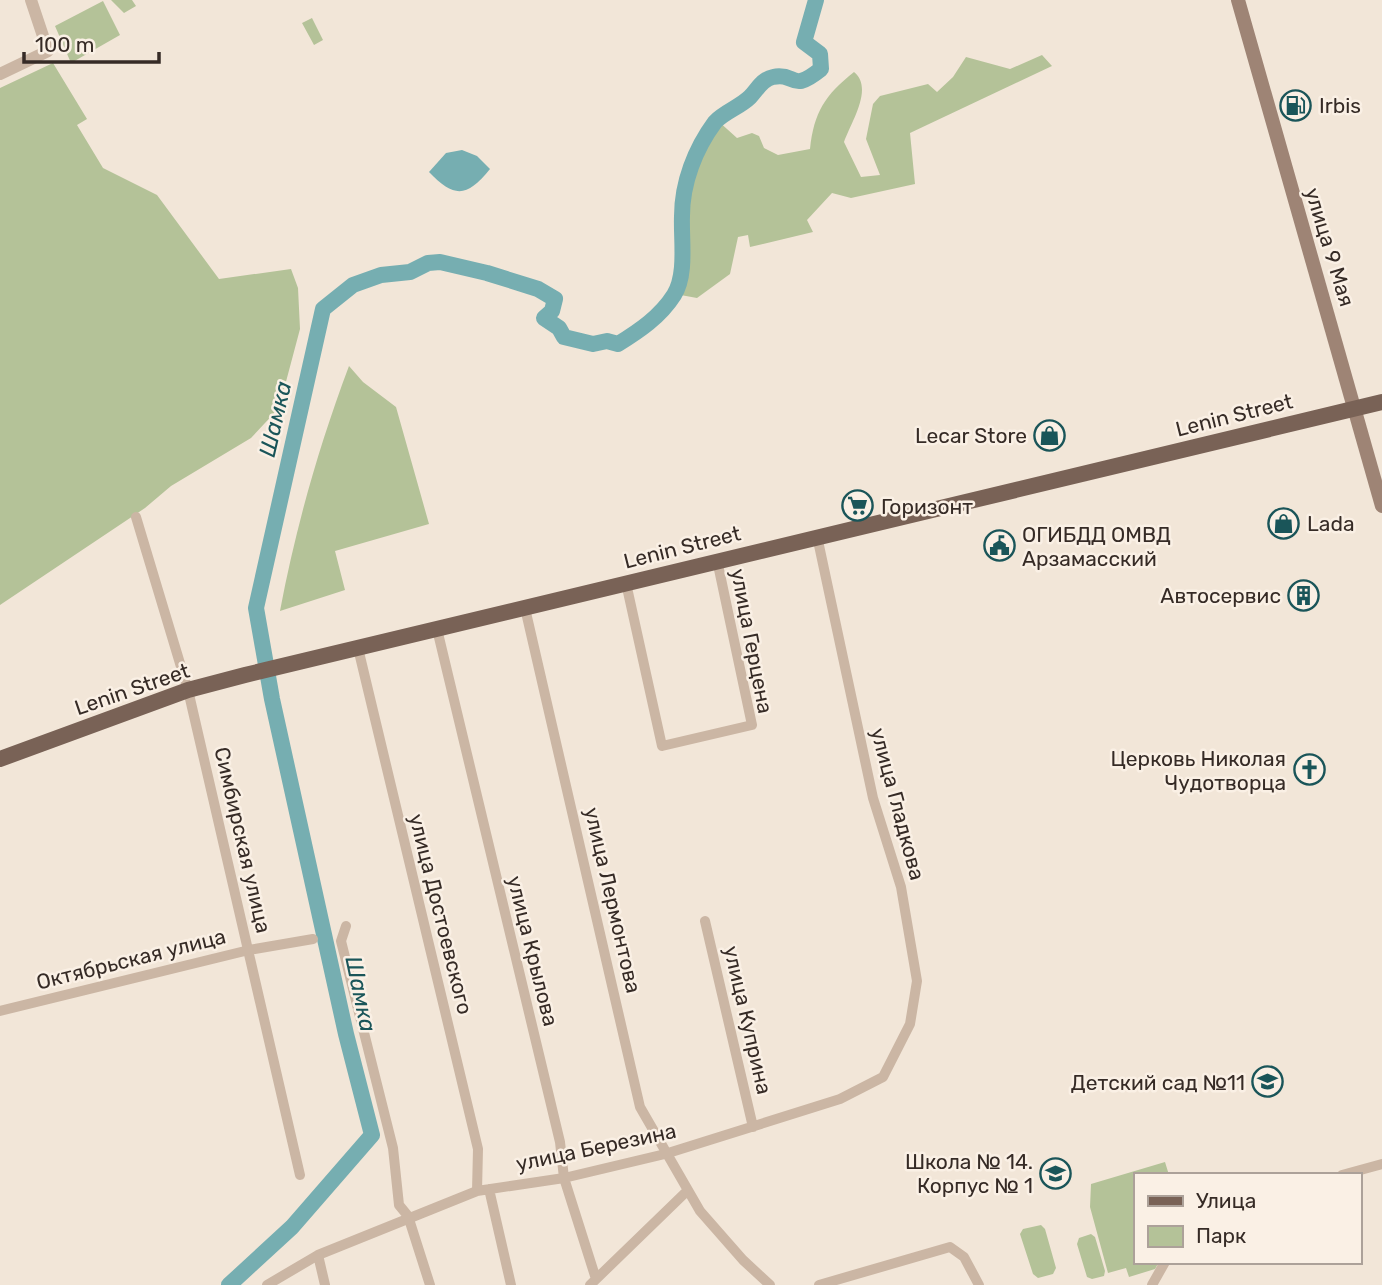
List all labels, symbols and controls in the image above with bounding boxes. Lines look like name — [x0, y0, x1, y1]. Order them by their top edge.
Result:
scale bar — [24, 21, 159, 65]
text: 100 m — [35, 32, 94, 57]
fuel station icon: Irbis — [1279, 88, 1313, 122]
place label: Irbis — [1319, 93, 1361, 118]
street label: улица 9 Мая — [1300, 185, 1360, 309]
water label: Шамка — [253, 378, 297, 460]
street label: Lenin Street — [1173, 388, 1295, 442]
shop icon: Lecar Store — [1033, 418, 1067, 452]
place label: Lecar Store — [915, 423, 1027, 448]
supermarket icon: Горизонт — [841, 489, 875, 523]
place label: Горизонт — [881, 494, 973, 519]
shop icon: Lada — [1267, 506, 1301, 540]
place label: Lada — [1307, 511, 1355, 536]
street label: Lenin Street — [621, 520, 743, 574]
place label: ОГИБДД ОМВД Арзамасский — [1022, 522, 1171, 571]
public building icon: ОГИБДД ОМВД Арзамасский — [982, 529, 1016, 563]
street label: улица Герцена — [726, 566, 778, 716]
building icon: Автосервис — [1287, 578, 1321, 612]
place label: Автосервис — [1160, 583, 1281, 608]
street label: Lenin Street — [71, 658, 193, 720]
street label: улица Гладкова — [866, 725, 930, 883]
street label: Симбирская улица — [209, 745, 277, 935]
place label: Церковь Николая Чудотворца — [1111, 746, 1286, 795]
church icon: Церковь Николая Чудотворца — [1292, 753, 1326, 787]
street label: улица Лермонтова — [579, 805, 647, 995]
street label: улица Достоевского — [404, 811, 478, 1017]
street label: улица Крылова — [502, 873, 564, 1029]
street label: Октябрьская улица — [34, 923, 228, 995]
street label: улица Куприна — [719, 943, 777, 1097]
water label: Шамка — [339, 954, 383, 1034]
school or university icon: Детский сад №11 — [1251, 1065, 1285, 1099]
place label: Детский сад №11 — [1071, 1070, 1245, 1095]
street label: улица Березина — [514, 1118, 678, 1176]
place label: Школа № 14. Корпус № 1 — [905, 1149, 1033, 1198]
school or university icon: Школа № 14. Корпус № 1 — [1039, 1156, 1073, 1190]
legend — [1134, 1173, 1361, 1264]
text: Улица — [1196, 1188, 1256, 1213]
text: Парк — [1196, 1223, 1246, 1248]

